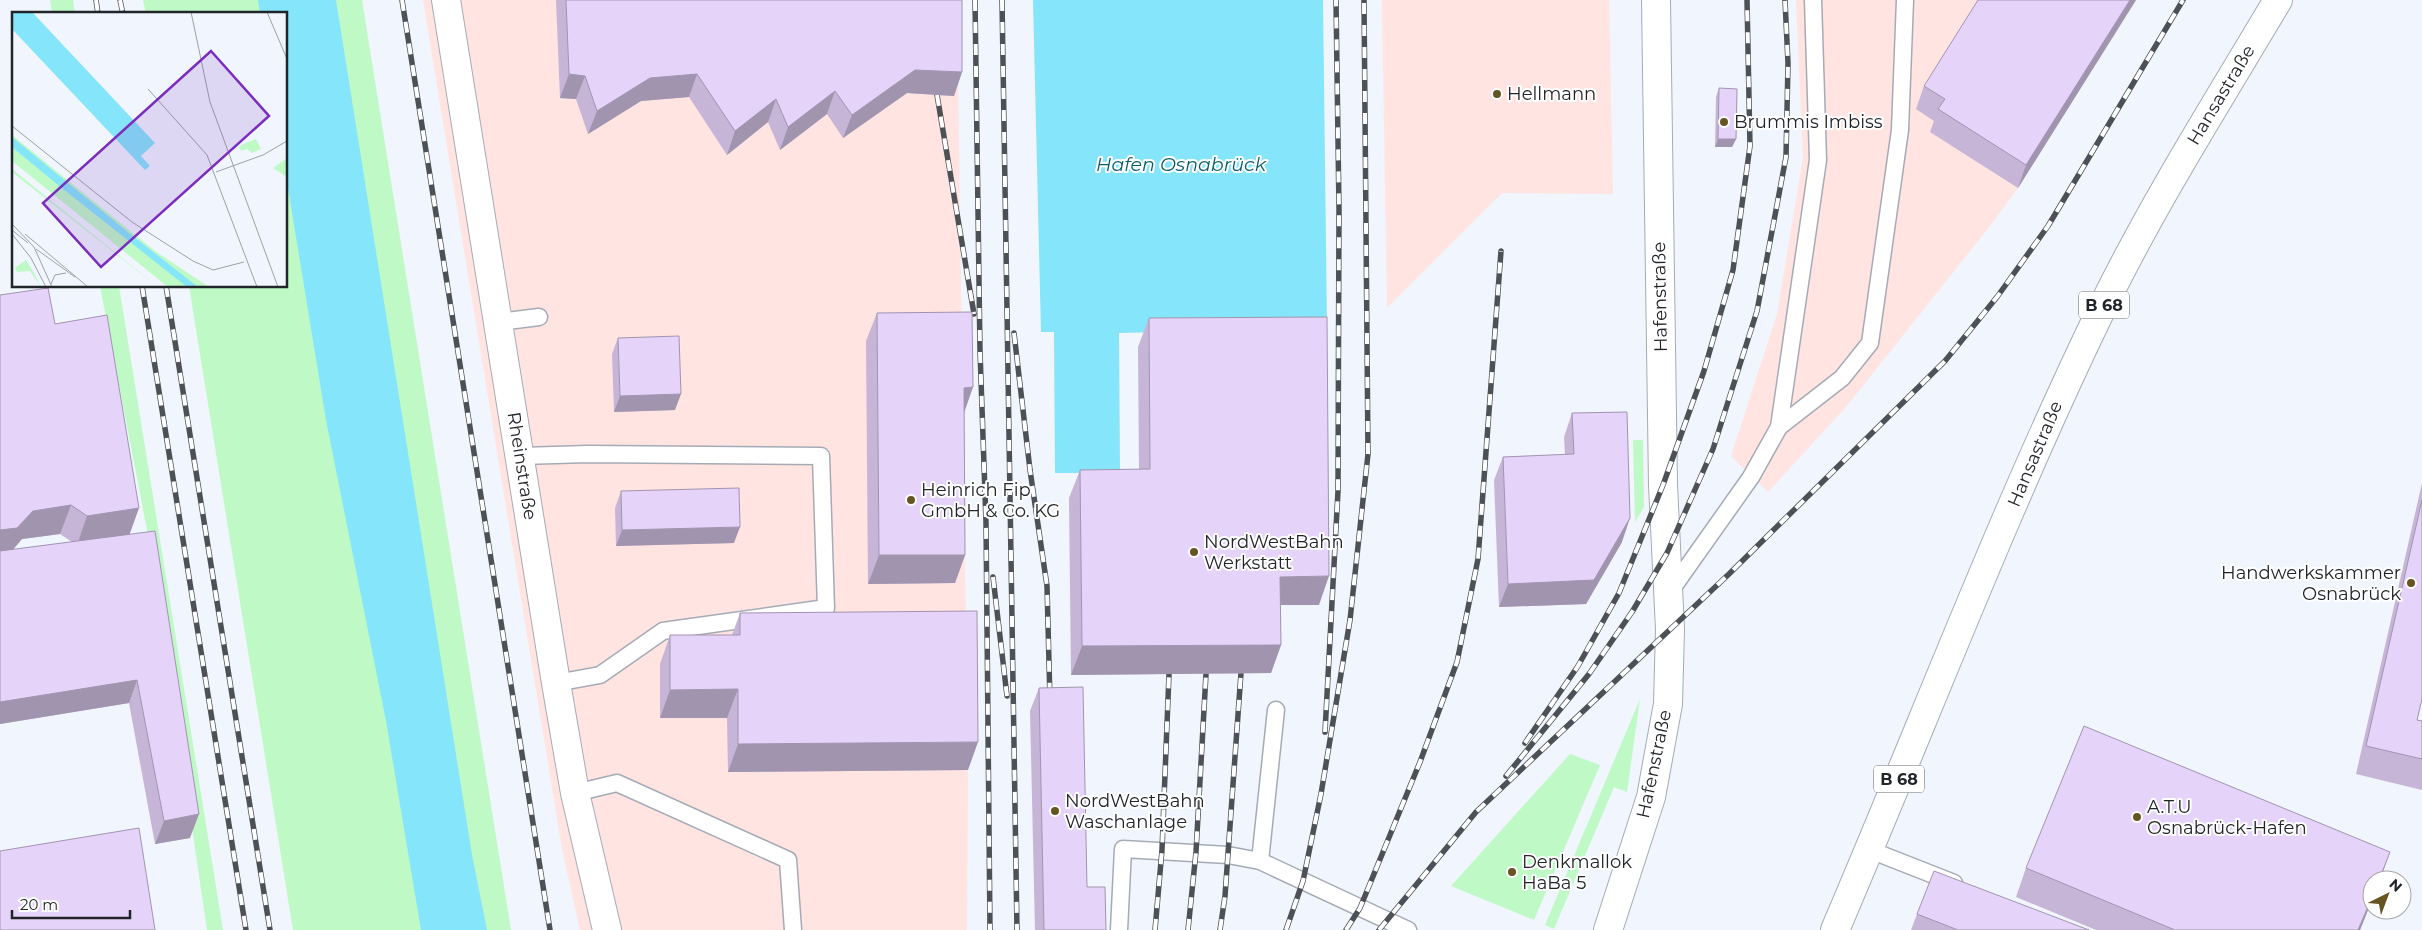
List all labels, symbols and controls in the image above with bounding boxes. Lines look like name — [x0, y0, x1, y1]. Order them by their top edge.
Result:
inset map — [12, 12, 288, 288]
street label: Hansastraße — [2182, 41, 2260, 149]
place label: Hellmann — [1507, 83, 1596, 105]
marker: Hellmann — [1491, 88, 1503, 100]
place label: Brummis Imbiss — [1734, 111, 1883, 133]
marker: Brummis Imbiss — [1718, 116, 1730, 128]
water label: Hafen Osnabrück — [1096, 153, 1267, 176]
street label: Hafenstraße — [1648, 242, 1672, 352]
road number: B 68 — [2079, 292, 2129, 318]
street label: Hansastraße — [2003, 398, 2067, 510]
street label: Rheinstraße — [503, 410, 541, 522]
place label: Heinrich Fip GmbH & Co. KG — [921, 479, 1060, 522]
marker: Heinrich Fip GmbH & Co. KG — [905, 494, 917, 506]
place label: NordWestBahn Werkstatt — [1204, 531, 1344, 574]
marker: NordWestBahn Werkstatt — [1188, 546, 1200, 558]
place label: Handwerkskammer Osnabrück — [2221, 562, 2401, 605]
marker: Handwerkskammer Osnabrück — [2405, 577, 2417, 589]
street label: Hafenstraße — [1632, 708, 1676, 820]
road number: B 68 — [1874, 766, 1924, 792]
place label: NordWestBahn Waschanlage — [1065, 790, 1205, 833]
place label: A.T.U Osnabrück-Hafen — [2147, 796, 2307, 839]
marker: NordWestBahn Waschanlage — [1049, 805, 1061, 817]
marker: A.T.U Osnabrück-Hafen — [2131, 811, 2143, 823]
place label: Denkmallok HaBa 5 — [1522, 851, 1632, 894]
marker: Denkmallok HaBa 5 — [1506, 866, 1518, 878]
north arrow — [2362, 870, 2412, 920]
text: N — [2385, 875, 2406, 896]
scale bar — [12, 888, 130, 920]
text: 20 m — [20, 895, 58, 914]

